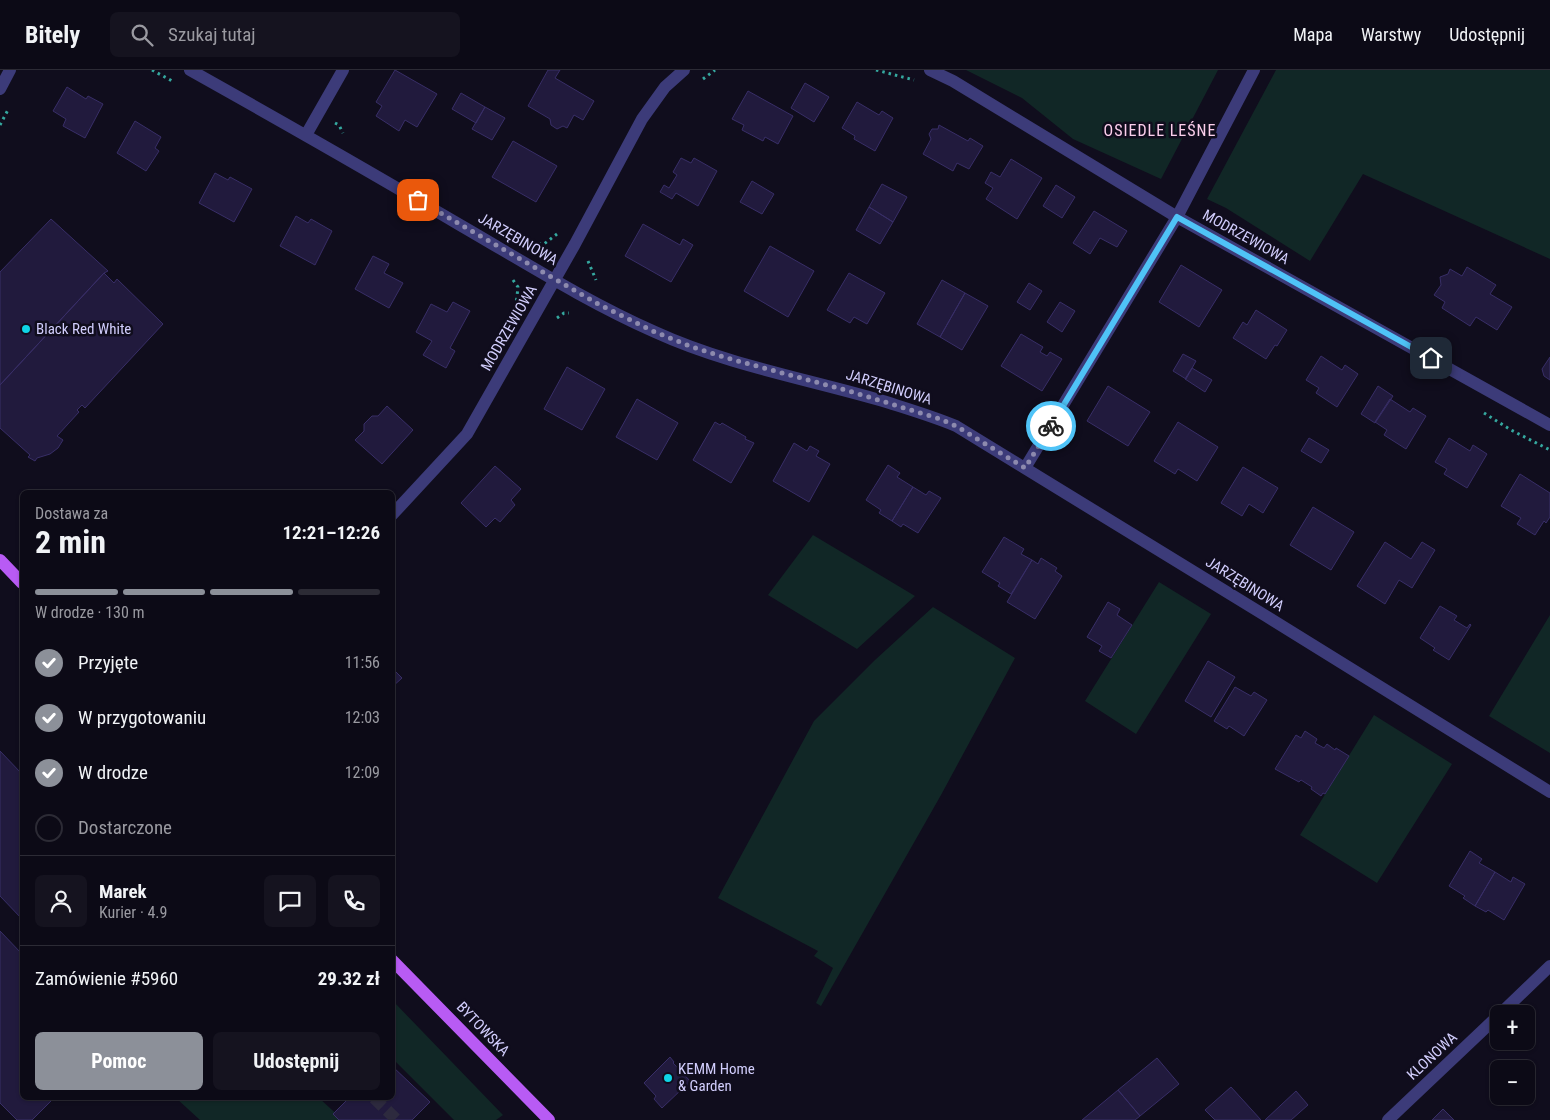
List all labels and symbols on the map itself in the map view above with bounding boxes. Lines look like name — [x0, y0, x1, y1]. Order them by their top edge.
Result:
district label: OSIEDLE LEŚNE — [1104, 121, 1216, 140]
pin — [397, 179, 439, 221]
street label: MODRZEWIOWA — [1200, 206, 1293, 268]
street label: JARZĘBINOWA — [475, 209, 561, 269]
street label: MODRZEWIOWA — [477, 282, 541, 374]
place label: Black Red White — [36, 320, 131, 338]
marker: Black Red White — [20, 323, 32, 335]
pin — [1410, 337, 1452, 379]
street label: JARZĘBINOWA — [844, 365, 935, 409]
courier — [1026, 401, 1076, 451]
street label: JARZĘBINOWA — [1202, 553, 1288, 615]
street label: BYTOWSKA — [453, 998, 513, 1060]
street label: KLONOWA — [1403, 1028, 1461, 1084]
place label: KEMM Home & Garden — [678, 1060, 755, 1095]
marker: KEMM Home & Garden — [662, 1072, 674, 1084]

